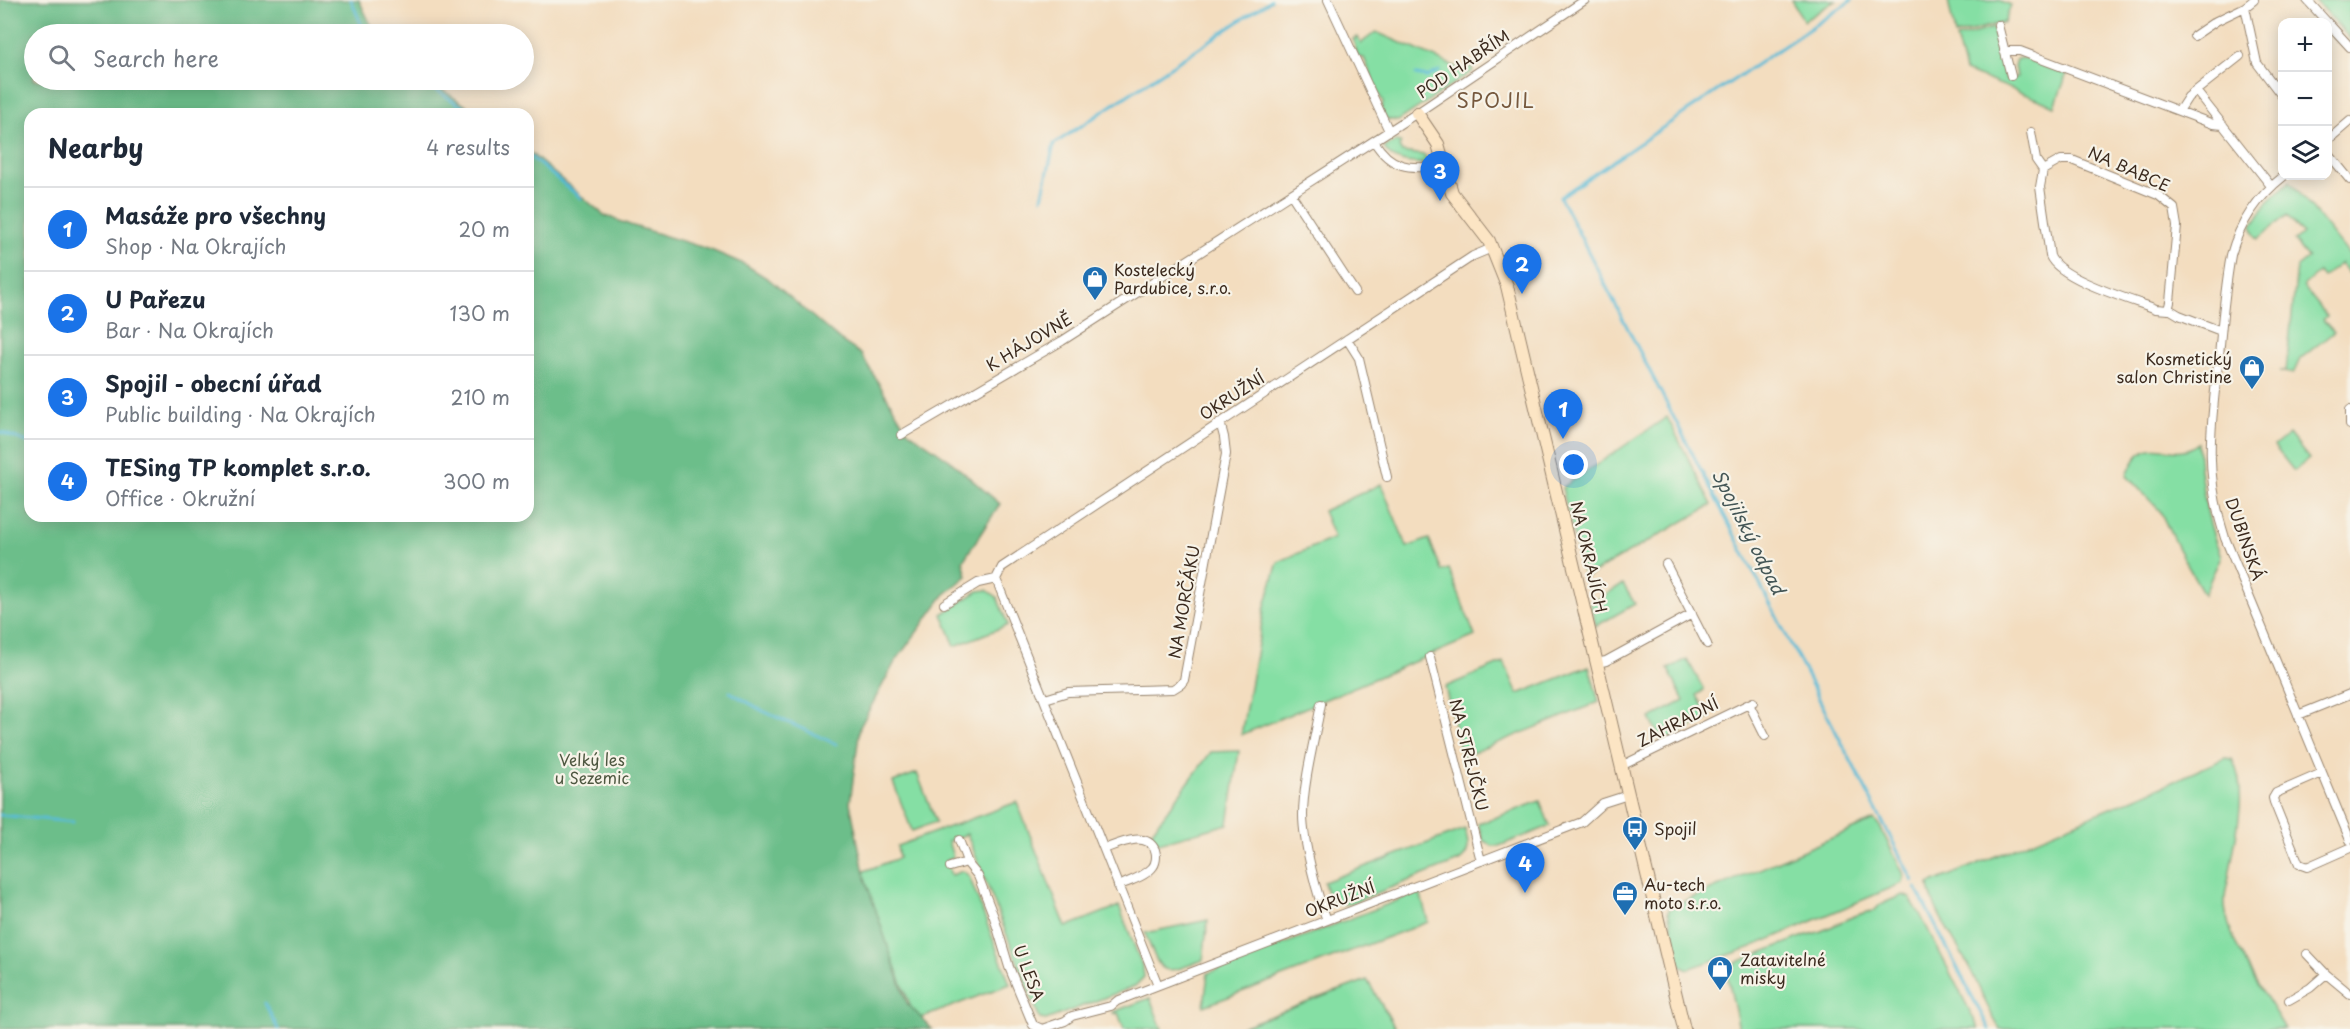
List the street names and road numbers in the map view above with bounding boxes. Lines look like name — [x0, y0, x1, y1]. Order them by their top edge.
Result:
street label: POD HABŘÍM — [1411, 23, 1514, 103]
street label: NA BABCE — [2085, 139, 2174, 197]
street label: K HÁJOVNĚ — [981, 306, 1076, 376]
street label: OKRUŽNÍ — [1194, 365, 1269, 425]
street label: DUBINSKÁ — [2221, 494, 2271, 583]
street label: NA OKRAJÍCH — [1566, 499, 1614, 615]
street label: NA MORČÁKU — [1161, 543, 1205, 660]
street label: ZAHRADNÍ — [1633, 690, 1723, 752]
street label: NA STREJČKU — [1444, 696, 1496, 813]
street label: OKRUŽNÍ — [1301, 874, 1379, 922]
street label: U LESA — [1008, 941, 1052, 1004]

